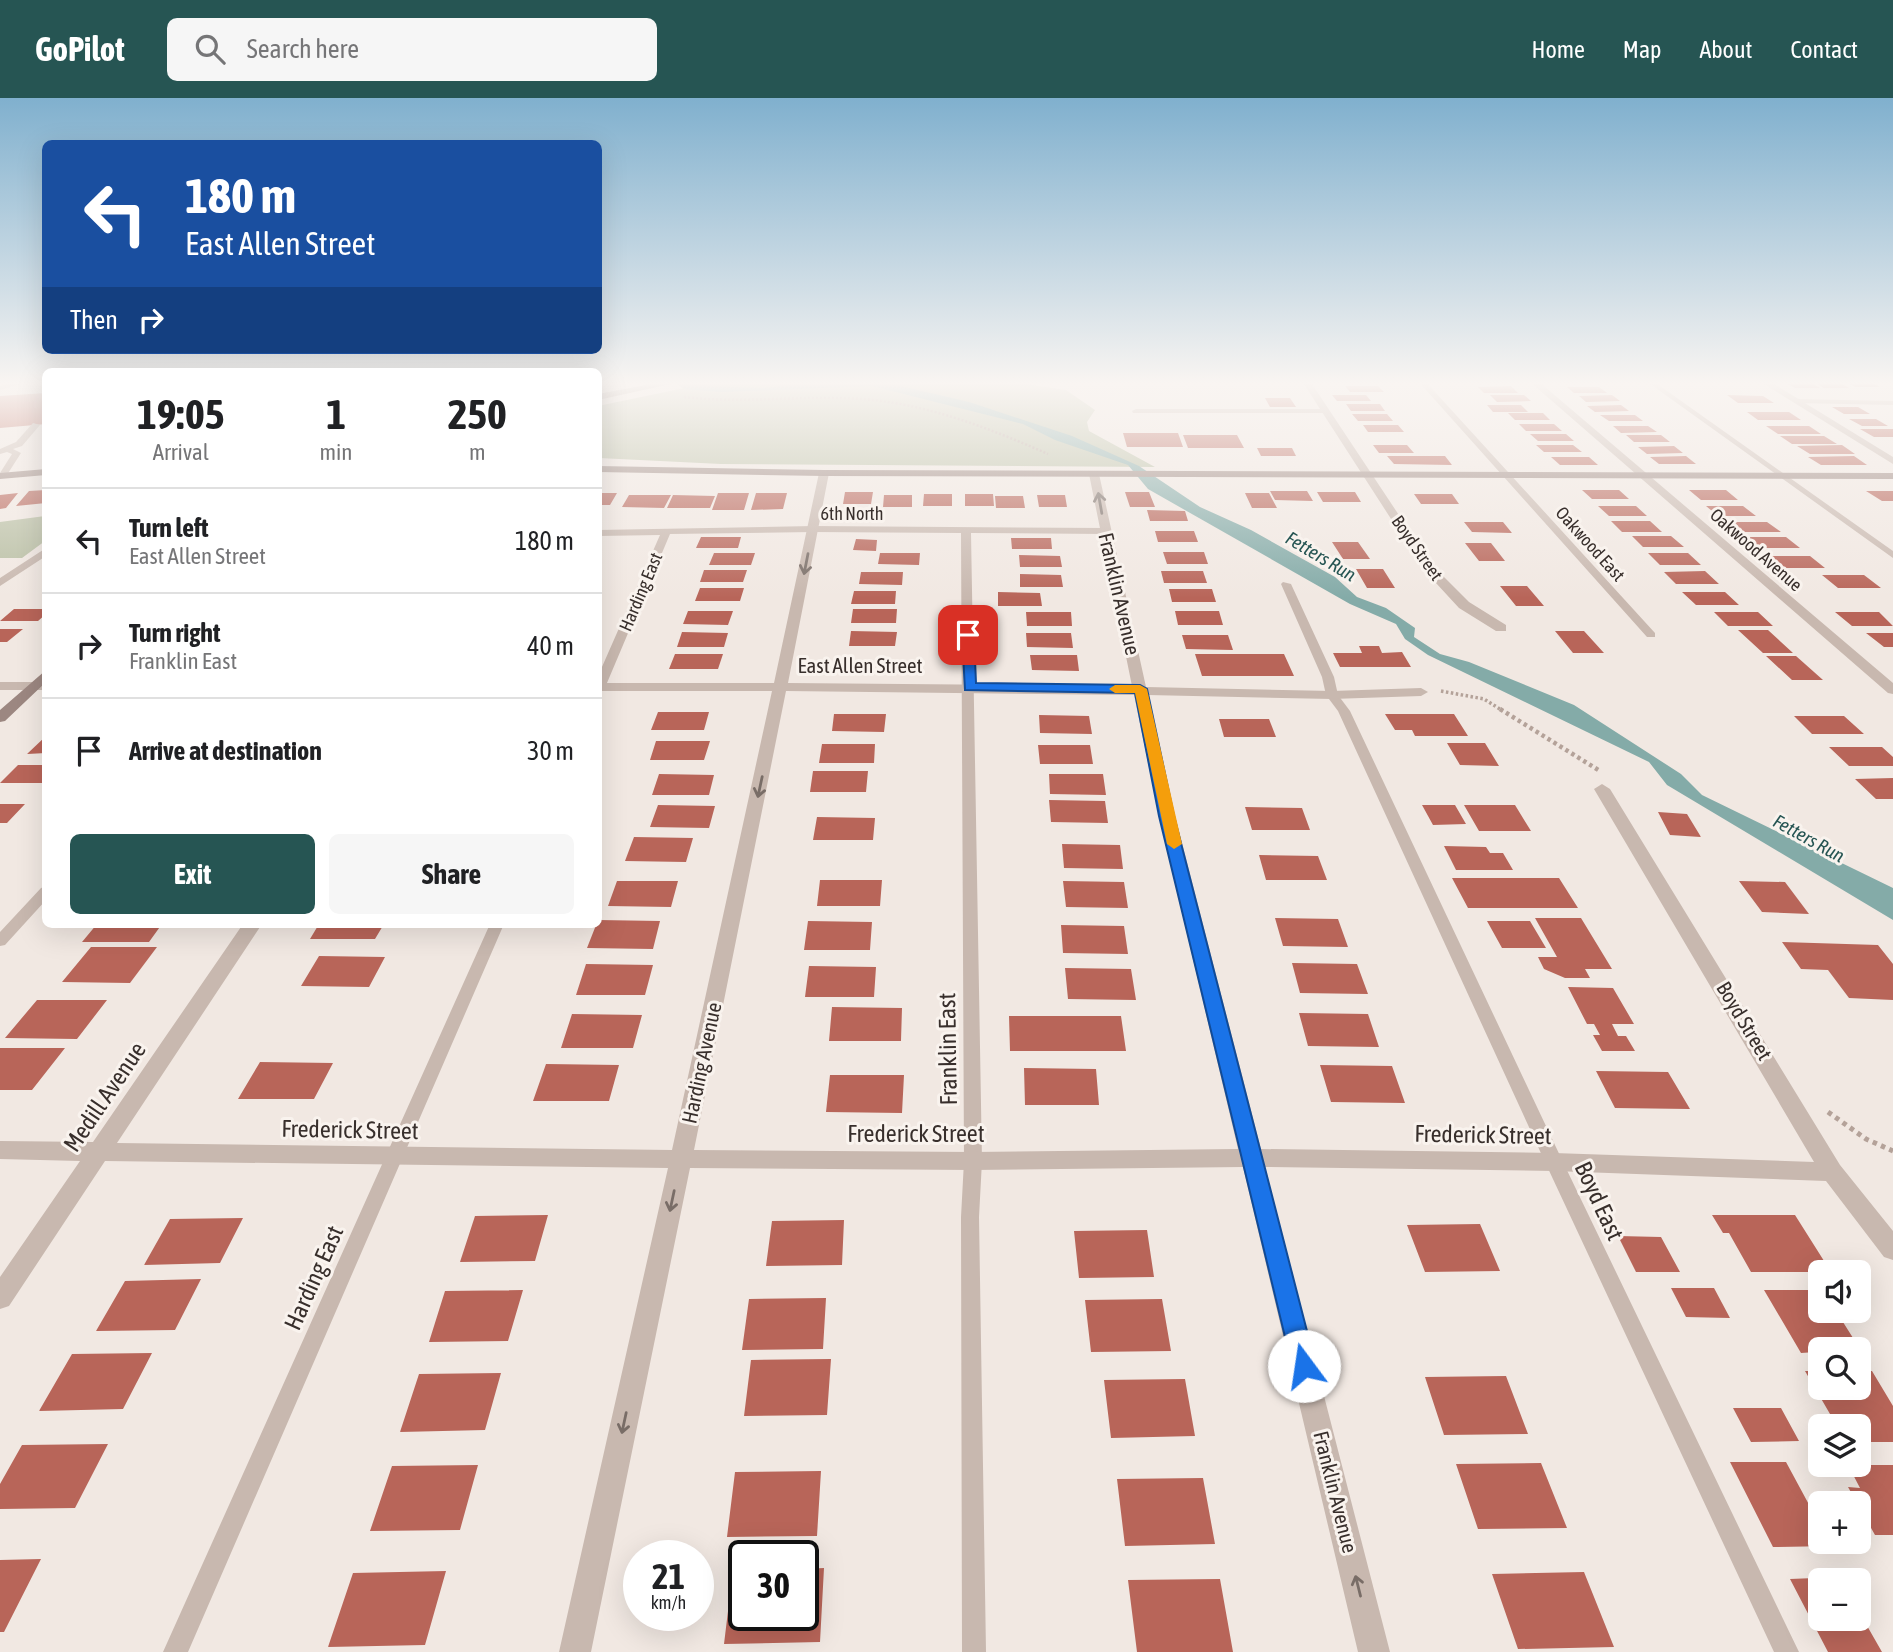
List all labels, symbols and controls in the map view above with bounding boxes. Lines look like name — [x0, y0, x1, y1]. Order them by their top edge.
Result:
search box — [167, 18, 657, 81]
text: GoPilot — [35, 30, 125, 68]
icon: search — [191, 30, 229, 68]
text: Search here — [247, 34, 359, 64]
text: Home — [1531, 36, 1585, 63]
text: Map — [1623, 36, 1661, 63]
text: About — [1699, 36, 1752, 63]
text: Contact — [1790, 36, 1858, 63]
text: 180 m — [185, 167, 296, 223]
icon: left — [70, 168, 161, 259]
text: East Allen Street — [185, 225, 375, 262]
icon: right — [132, 301, 170, 339]
text: Then — [70, 305, 118, 335]
text: 19:05 — [137, 390, 224, 438]
text: 1 — [326, 390, 346, 438]
text: 250 — [448, 390, 507, 438]
text: Arrival — [153, 439, 209, 465]
text: min — [320, 439, 353, 465]
text: m — [469, 439, 486, 465]
one-way arrow — [1093, 492, 1106, 515]
street label: Oakwood East — [1551, 502, 1629, 585]
street label: 6th North — [821, 503, 883, 524]
street label: Oakwood Avenue — [1706, 504, 1807, 595]
street label: Boyd Street — [1387, 511, 1447, 584]
text: Turn left — [129, 513, 209, 543]
icon: left — [70, 522, 108, 560]
text: 180 m — [515, 526, 574, 556]
water label: Fetters Run — [1282, 526, 1360, 586]
street label: Franklin Avenue — [1094, 530, 1146, 657]
text: East Allen Street — [129, 543, 266, 569]
street label: Harding East — [615, 549, 666, 634]
one-way arrow — [798, 552, 812, 575]
pin — [938, 605, 998, 665]
icon: arrive — [949, 616, 987, 654]
text: Turn right — [129, 618, 220, 648]
icon: right — [70, 627, 108, 665]
text: 40 m — [527, 631, 574, 661]
text: Franklin East — [129, 648, 237, 674]
street label: East Allen Street — [798, 653, 922, 677]
icon: arrive — [70, 732, 108, 770]
text: Arrive at destination — [129, 736, 322, 766]
text: 30 m — [527, 736, 574, 766]
one-way arrow — [752, 775, 766, 798]
water label: Fetters Run — [1770, 809, 1848, 867]
button: Exit — [70, 834, 315, 914]
button: Share — [329, 834, 574, 914]
street label: Boyd Street — [1712, 977, 1778, 1064]
street label: Franklin East — [933, 992, 962, 1106]
street label: Harding Avenue — [676, 1000, 726, 1126]
street label: Medill Avenue — [58, 1037, 151, 1157]
street label: Frederick Street — [281, 1115, 419, 1144]
street label: Frederick Street — [847, 1120, 985, 1147]
street label: Frederick Street — [1414, 1120, 1552, 1149]
street label: Boyd East — [1570, 1157, 1629, 1244]
one-way arrow — [664, 1189, 678, 1212]
street label: Harding East — [279, 1221, 349, 1334]
map controls — [1808, 1260, 1871, 1631]
button: sound — [1808, 1260, 1871, 1323]
position arrow — [1267, 1329, 1341, 1403]
button: search — [1808, 1337, 1871, 1400]
one-way arrow — [617, 1411, 631, 1434]
button: layers — [1808, 1414, 1871, 1477]
street label: Franklin Avenue — [1309, 1428, 1363, 1555]
button: + — [1808, 1491, 1871, 1554]
speed limit sign: 30 — [728, 1540, 819, 1631]
text: 21 — [652, 1556, 685, 1596]
button: − — [1808, 1568, 1871, 1631]
one-way arrow — [1351, 1575, 1364, 1598]
text: km/h — [651, 1592, 686, 1613]

